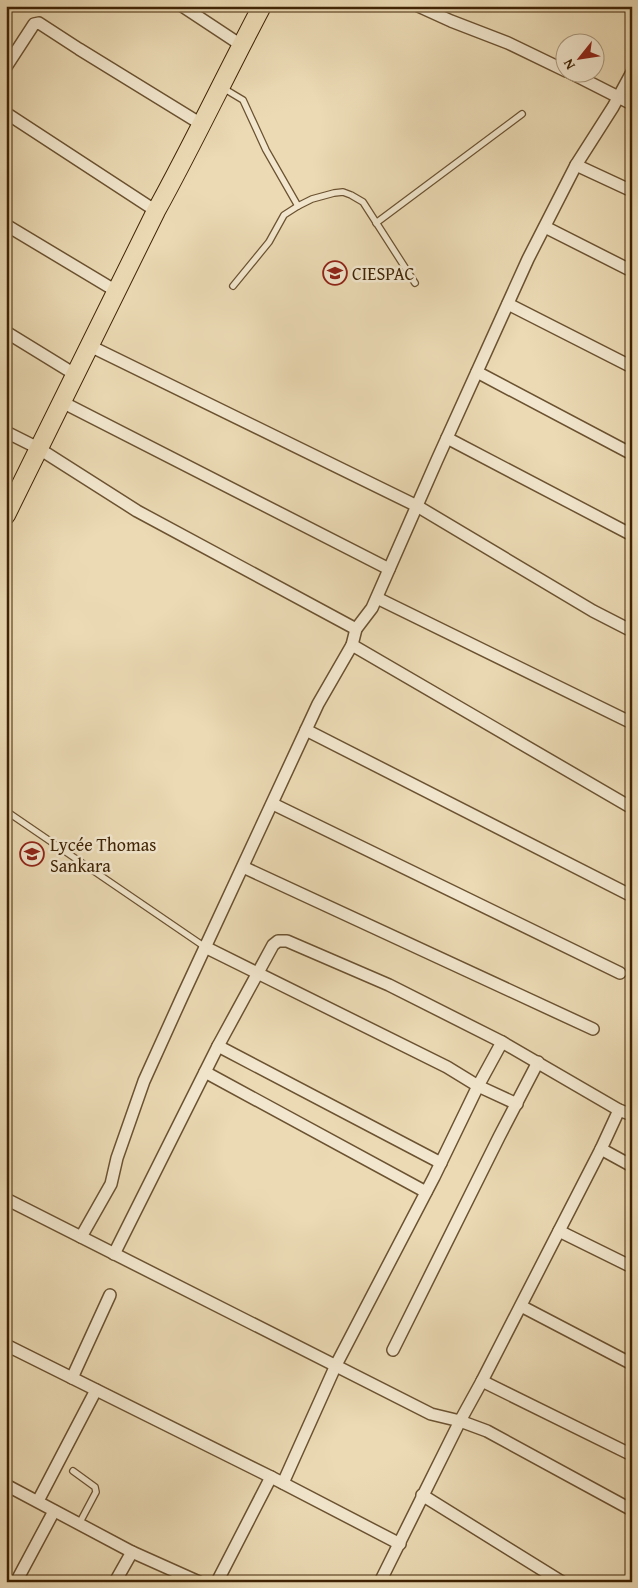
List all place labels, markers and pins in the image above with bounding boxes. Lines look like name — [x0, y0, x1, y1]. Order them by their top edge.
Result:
school or university icon: CIESPAC — [322, 260, 348, 286]
place label: CIESPAC — [352, 260, 414, 287]
place label: Lycée Thomas Sankara — [50, 831, 156, 879]
school or university icon: Lycée Thomas Sankara — [19, 841, 45, 867]

